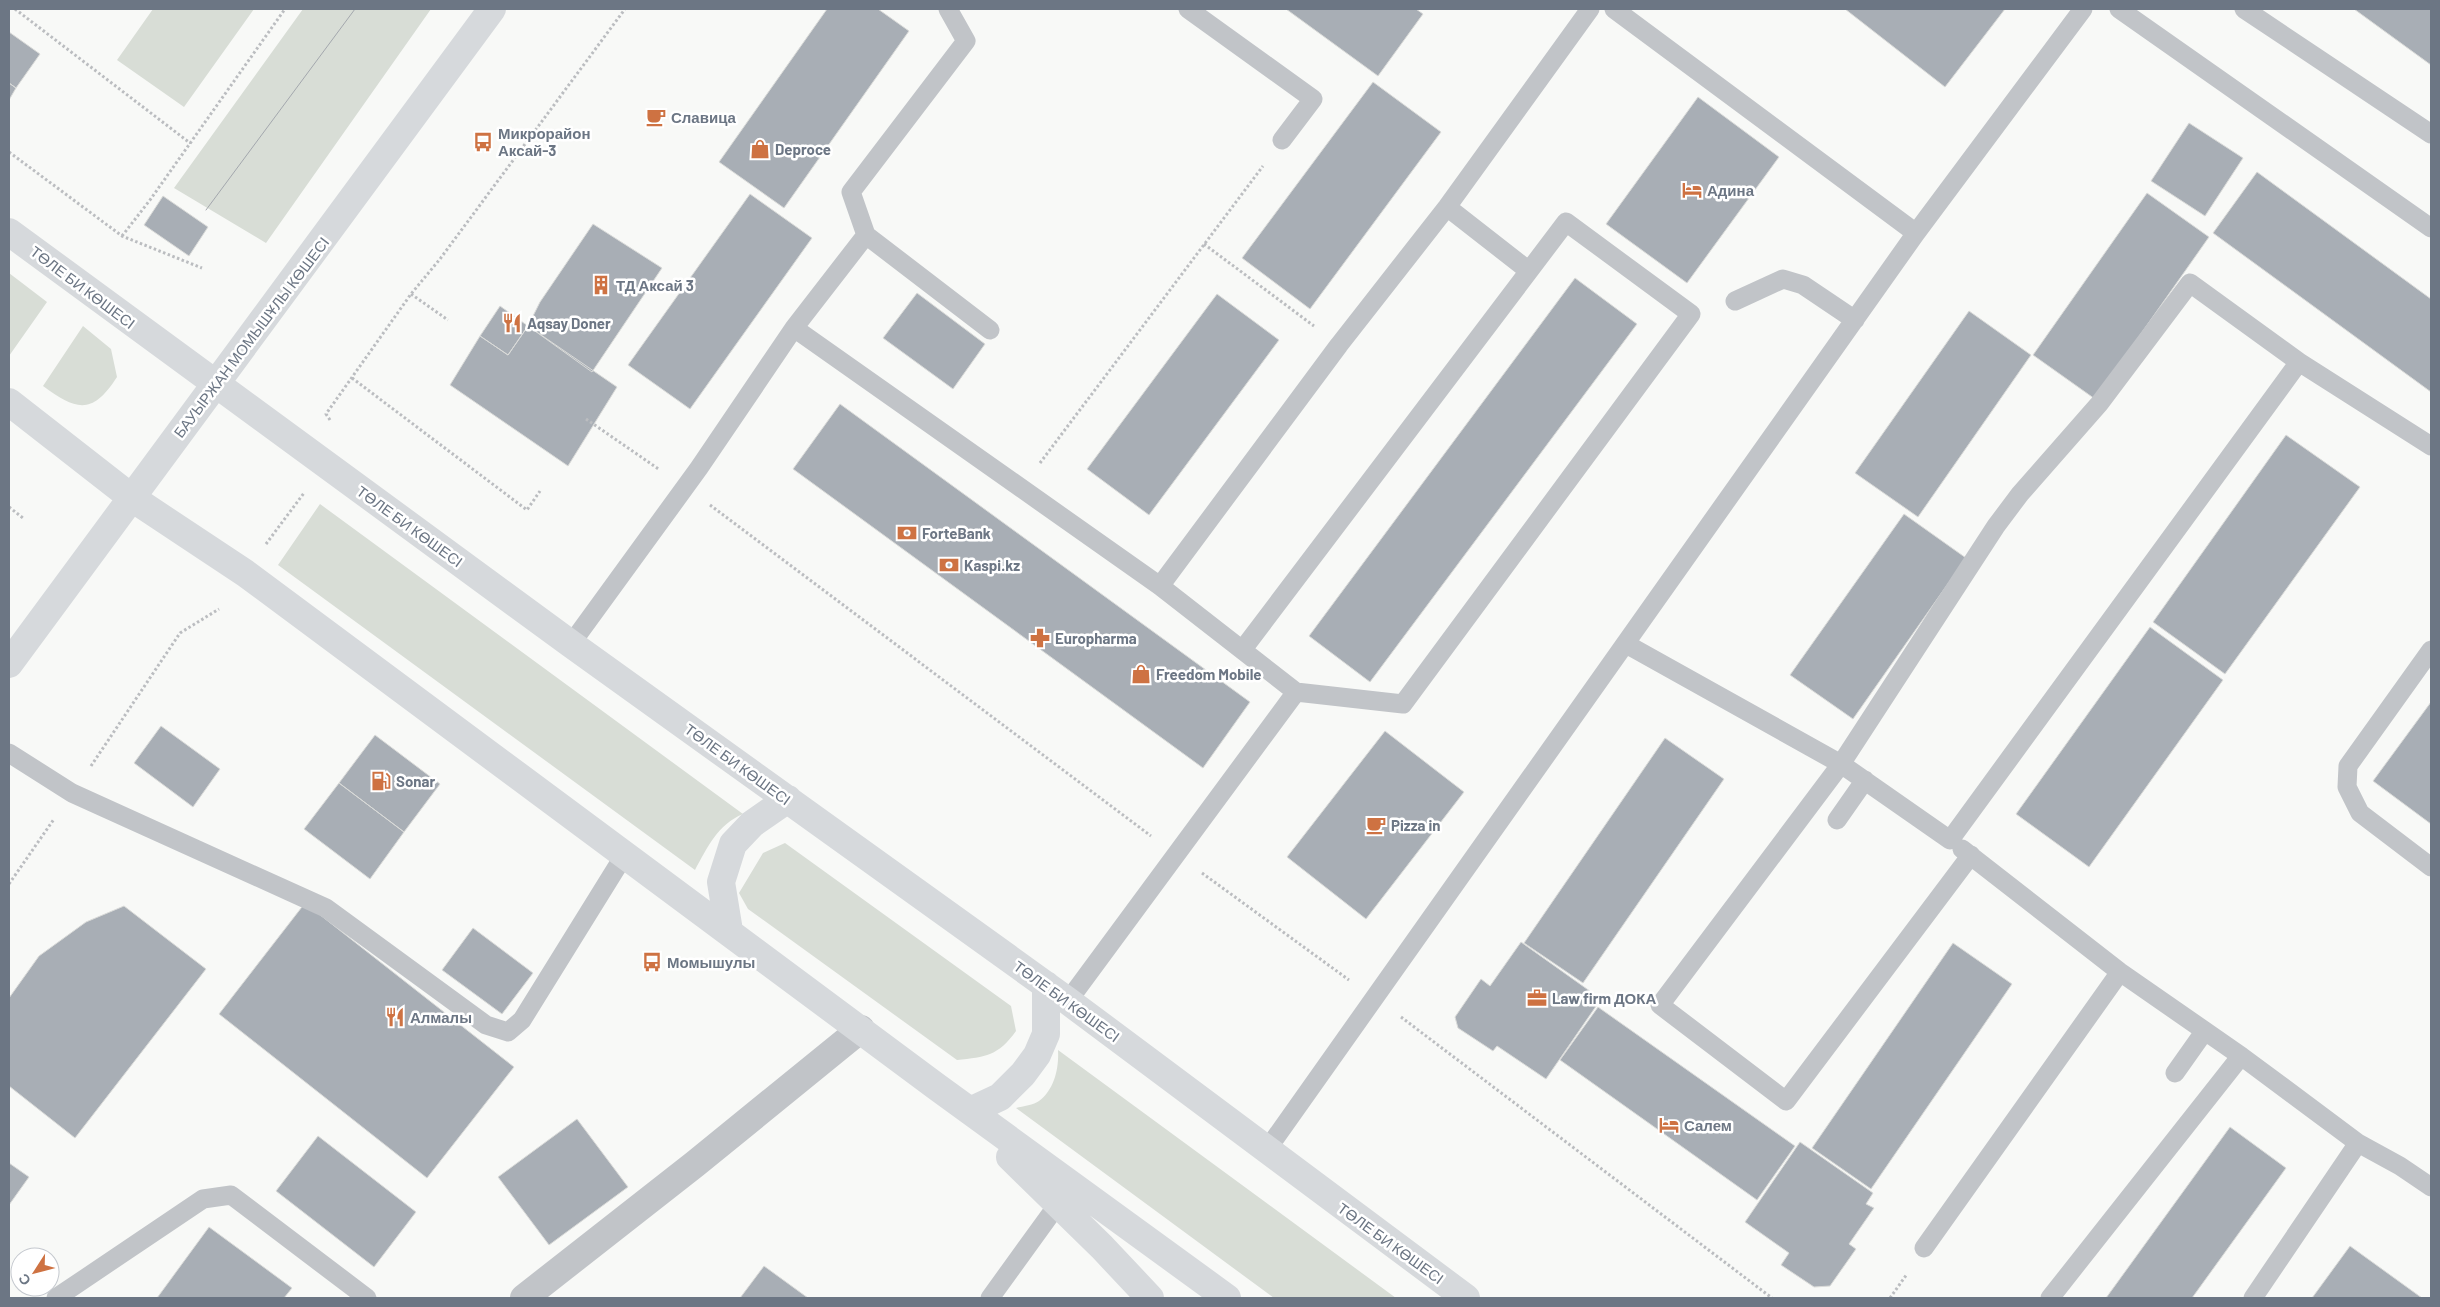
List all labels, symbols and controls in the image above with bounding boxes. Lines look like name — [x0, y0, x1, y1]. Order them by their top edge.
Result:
cafe icon: Славица — [645, 106, 667, 128]
place label: Славица — [671, 108, 737, 126]
place label: Микрорайон Аксай-3 — [498, 124, 591, 159]
bus stop icon: Микрорайон Аксай-3 — [472, 131, 494, 153]
shop icon: Deproce — [749, 138, 771, 160]
place label: Deproce — [775, 140, 831, 158]
hotel icon: Адина — [1681, 179, 1703, 201]
place label: Адина — [1707, 181, 1755, 199]
street label: БАУЫРЖАН МОМЫШҰЛЫ КӨШЕСІ — [170, 233, 332, 441]
street label: ТӨЛЕ БИ КӨШЕСІ — [27, 242, 139, 332]
building icon: ТД Аксай 3 — [590, 274, 612, 296]
place label: ТД Аксай 3 — [616, 276, 694, 294]
restaurant icon: Aqsay Doner — [501, 312, 523, 334]
place label: Aqsay Doner — [527, 314, 611, 332]
street label: ТӨЛЕ БИ КӨШЕСІ — [354, 482, 466, 570]
bank icon: ForteBank — [896, 522, 918, 544]
place label: ForteBank — [922, 524, 991, 542]
bank icon: Kaspi.kz — [938, 554, 960, 576]
place label: Kaspi.kz — [964, 556, 1020, 574]
pharmacy icon: Europharma — [1029, 627, 1051, 649]
place label: Europharma — [1055, 629, 1137, 647]
shop icon: Freedom Mobile — [1130, 663, 1152, 685]
place label: Freedom Mobile — [1156, 665, 1262, 683]
street label: ТӨЛЕ БИ КӨШЕСІ — [682, 720, 794, 808]
fuel station icon: Sonar — [370, 770, 392, 792]
place label: Sonar — [396, 772, 435, 790]
cafe icon: Pizza in — [1365, 814, 1387, 836]
place label: Pizza in — [1391, 816, 1441, 834]
bus stop icon: Момышулы — [641, 951, 663, 973]
place label: Момышулы — [667, 953, 755, 971]
street label: ТӨЛЕ БИ КӨШЕСІ — [1011, 957, 1123, 1045]
office icon: Law firm ДОКА — [1526, 987, 1548, 1009]
place label: Law firm ДОКА — [1552, 989, 1656, 1007]
restaurant icon: Алмалы — [384, 1006, 406, 1028]
place label: Алмалы — [410, 1008, 472, 1026]
hotel icon: Салем — [1658, 1114, 1680, 1136]
place label: Салем — [1684, 1116, 1732, 1134]
street label: ТӨЛЕ БИ КӨШЕСІ — [1335, 1199, 1447, 1287]
north arrow — [10, 1247, 60, 1297]
text: С — [14, 1271, 34, 1289]

